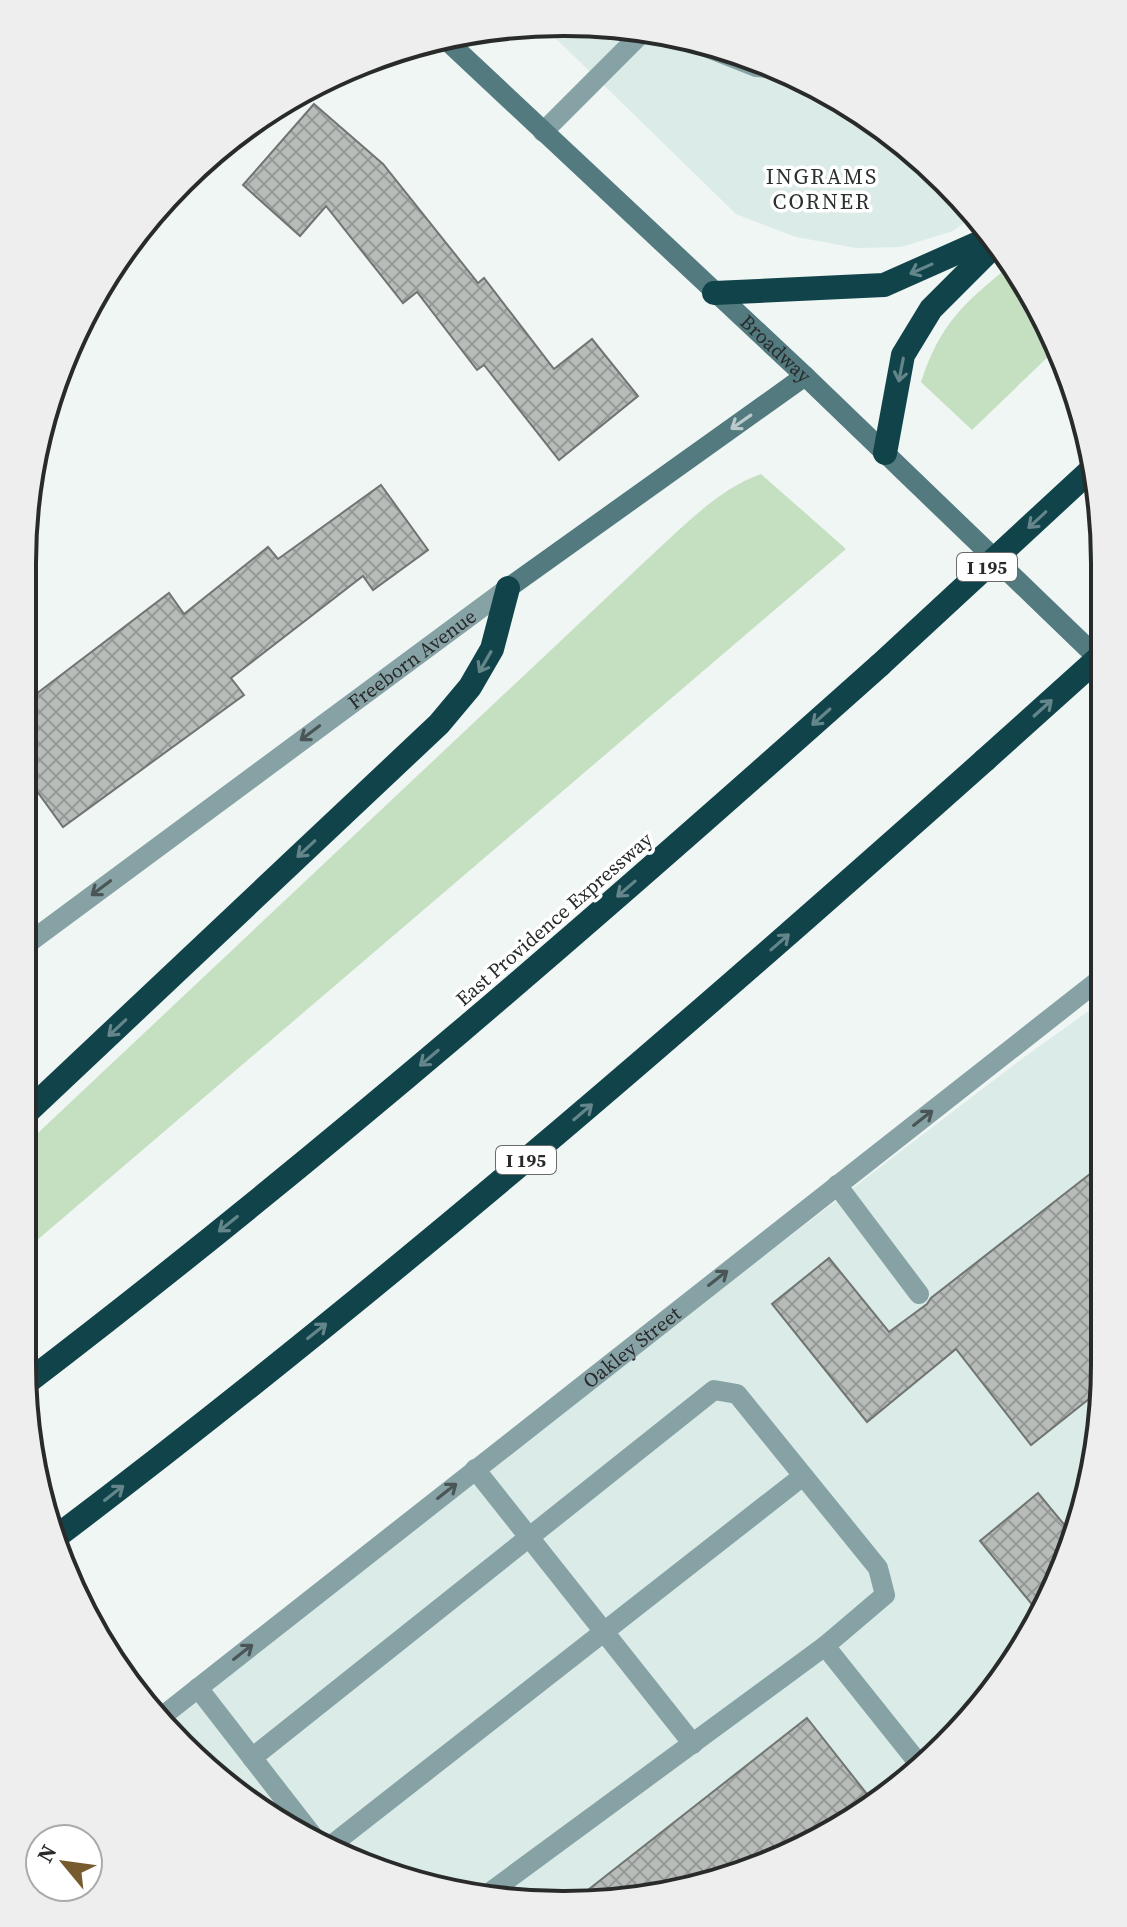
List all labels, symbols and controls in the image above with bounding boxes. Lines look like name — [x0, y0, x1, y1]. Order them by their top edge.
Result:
district label: INGRAMS CORNER — [766, 161, 878, 216]
one-way arrow — [909, 262, 934, 277]
street label: Broadway — [734, 308, 818, 390]
one-way arrow — [892, 357, 907, 382]
one-way arrow — [731, 413, 753, 430]
one-way arrow — [1028, 510, 1047, 529]
road number: I 195 — [957, 553, 1017, 581]
street label: Freeborn Avenue — [342, 602, 482, 716]
one-way arrow — [477, 649, 492, 673]
one-way arrow — [1033, 699, 1053, 718]
one-way arrow — [812, 708, 832, 726]
one-way arrow — [299, 724, 321, 741]
street label: East Providence Expressway — [450, 825, 659, 1012]
one-way arrow — [297, 839, 316, 858]
one-way arrow — [91, 880, 112, 897]
one-way arrow — [617, 880, 637, 898]
one-way arrow — [769, 933, 789, 951]
one-way arrow — [107, 1018, 127, 1037]
one-way arrow — [419, 1049, 439, 1067]
one-way arrow — [572, 1103, 592, 1121]
one-way arrow — [912, 1109, 933, 1127]
road number: I 195 — [496, 1146, 556, 1174]
one-way arrow — [219, 1215, 239, 1233]
one-way arrow — [707, 1270, 728, 1287]
street label: Oakley Street — [577, 1299, 687, 1395]
one-way arrow — [306, 1322, 327, 1339]
one-way arrow — [436, 1482, 457, 1499]
one-way arrow — [103, 1484, 124, 1501]
one-way arrow — [232, 1643, 253, 1661]
north arrow — [24, 1823, 104, 1903]
text: N — [30, 1839, 64, 1868]

